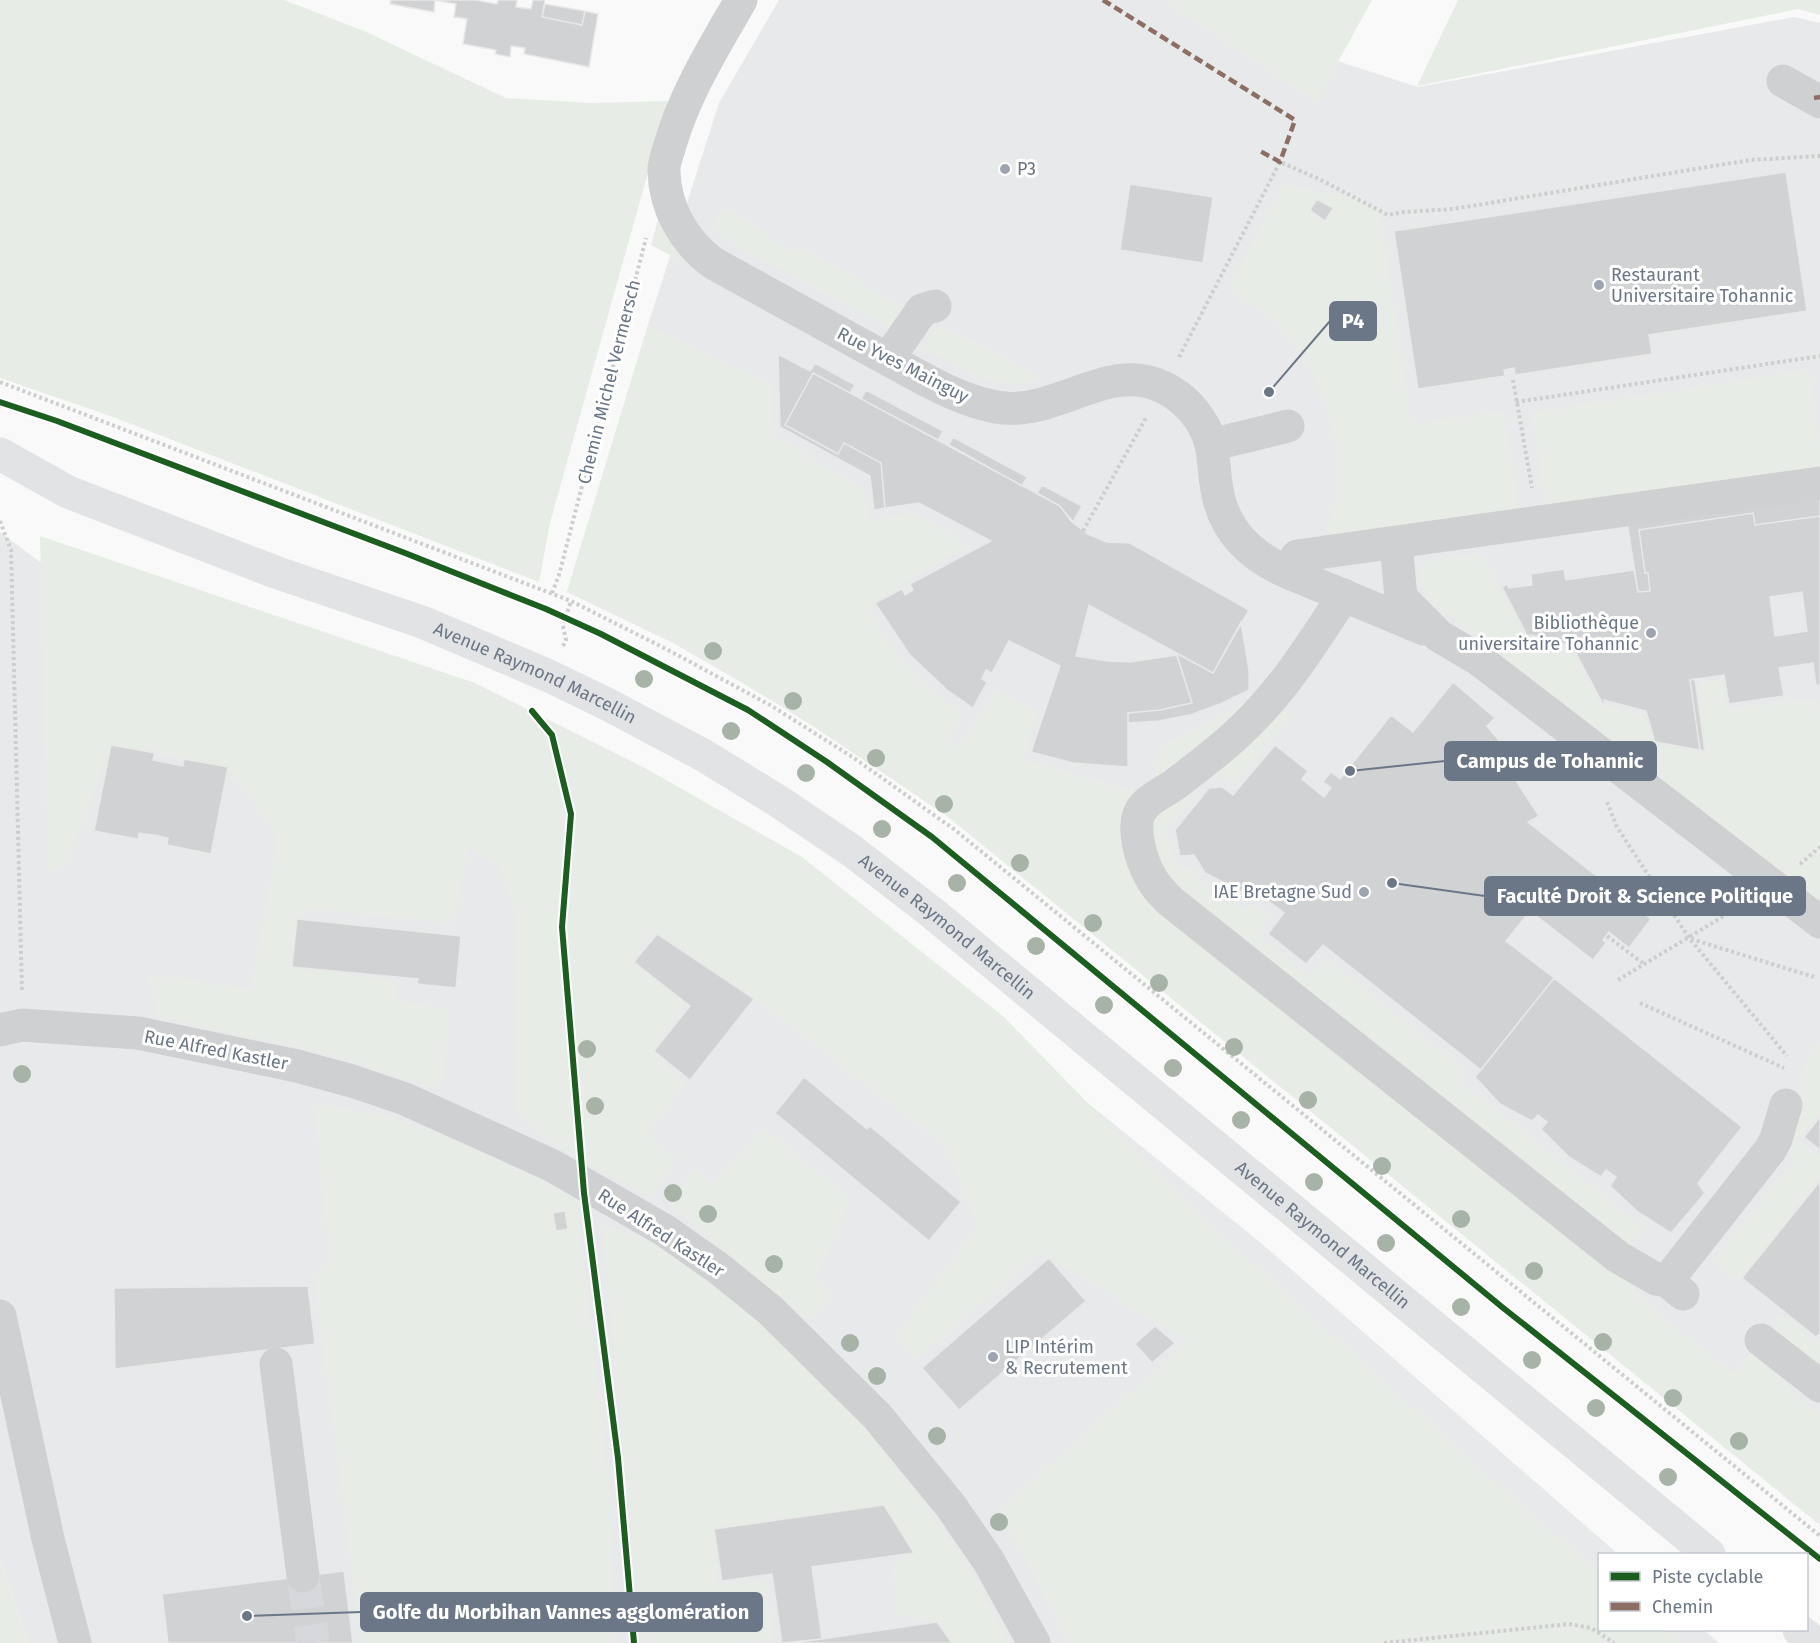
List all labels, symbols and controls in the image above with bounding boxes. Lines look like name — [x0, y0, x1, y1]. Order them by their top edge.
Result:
place label: P3 — [1017, 158, 1036, 180]
marker: P3 — [998, 162, 1012, 176]
place label: Restaurant Universitaire Tohannic — [1611, 264, 1794, 307]
street label: Chemin Michel Vermersch — [573, 277, 645, 487]
marker: Restaurant Universitaire Tohannic — [1592, 278, 1606, 292]
callout: P4 — [1330, 302, 1376, 340]
text: P4 — [1342, 309, 1364, 333]
street label: Rue Yves Mainguy — [834, 322, 973, 408]
place label: Bibliothèque universitaire Tohannic — [1458, 612, 1639, 655]
street label: Avenue Raymond Marcellin — [430, 617, 640, 729]
marker: Bibliothèque universitaire Tohannic — [1644, 626, 1658, 640]
callout: Campus de Tohannic — [1445, 742, 1656, 780]
text: Campus de Tohannic — [1457, 749, 1644, 773]
street label: Avenue Raymond Marcellin — [854, 849, 1040, 1004]
callout: Faculté Droit & Science Politique — [1485, 877, 1805, 915]
place label: IAE Bretagne Sud — [1213, 881, 1352, 903]
text: Faculté Droit & Science Politique — [1497, 884, 1793, 908]
marker: IAE Bretagne Sud — [1357, 885, 1371, 899]
street label: Rue Alfred Kastler — [142, 1025, 290, 1075]
street label: Avenue Raymond Marcellin — [1231, 1156, 1415, 1314]
street label: Rue Alfred Kastler — [594, 1184, 728, 1282]
place label: LIP Intérim & Recrutement — [1005, 1336, 1128, 1379]
marker: LIP Intérim & Recrutement — [986, 1350, 1000, 1364]
legend — [1598, 1553, 1808, 1631]
text: Piste cyclable — [1652, 1566, 1763, 1588]
callout: Golfe du Morbihan Vannes agglomération — [361, 1593, 762, 1631]
text: Chemin — [1652, 1596, 1713, 1618]
text: Golfe du Morbihan Vannes agglomération — [373, 1600, 749, 1624]

